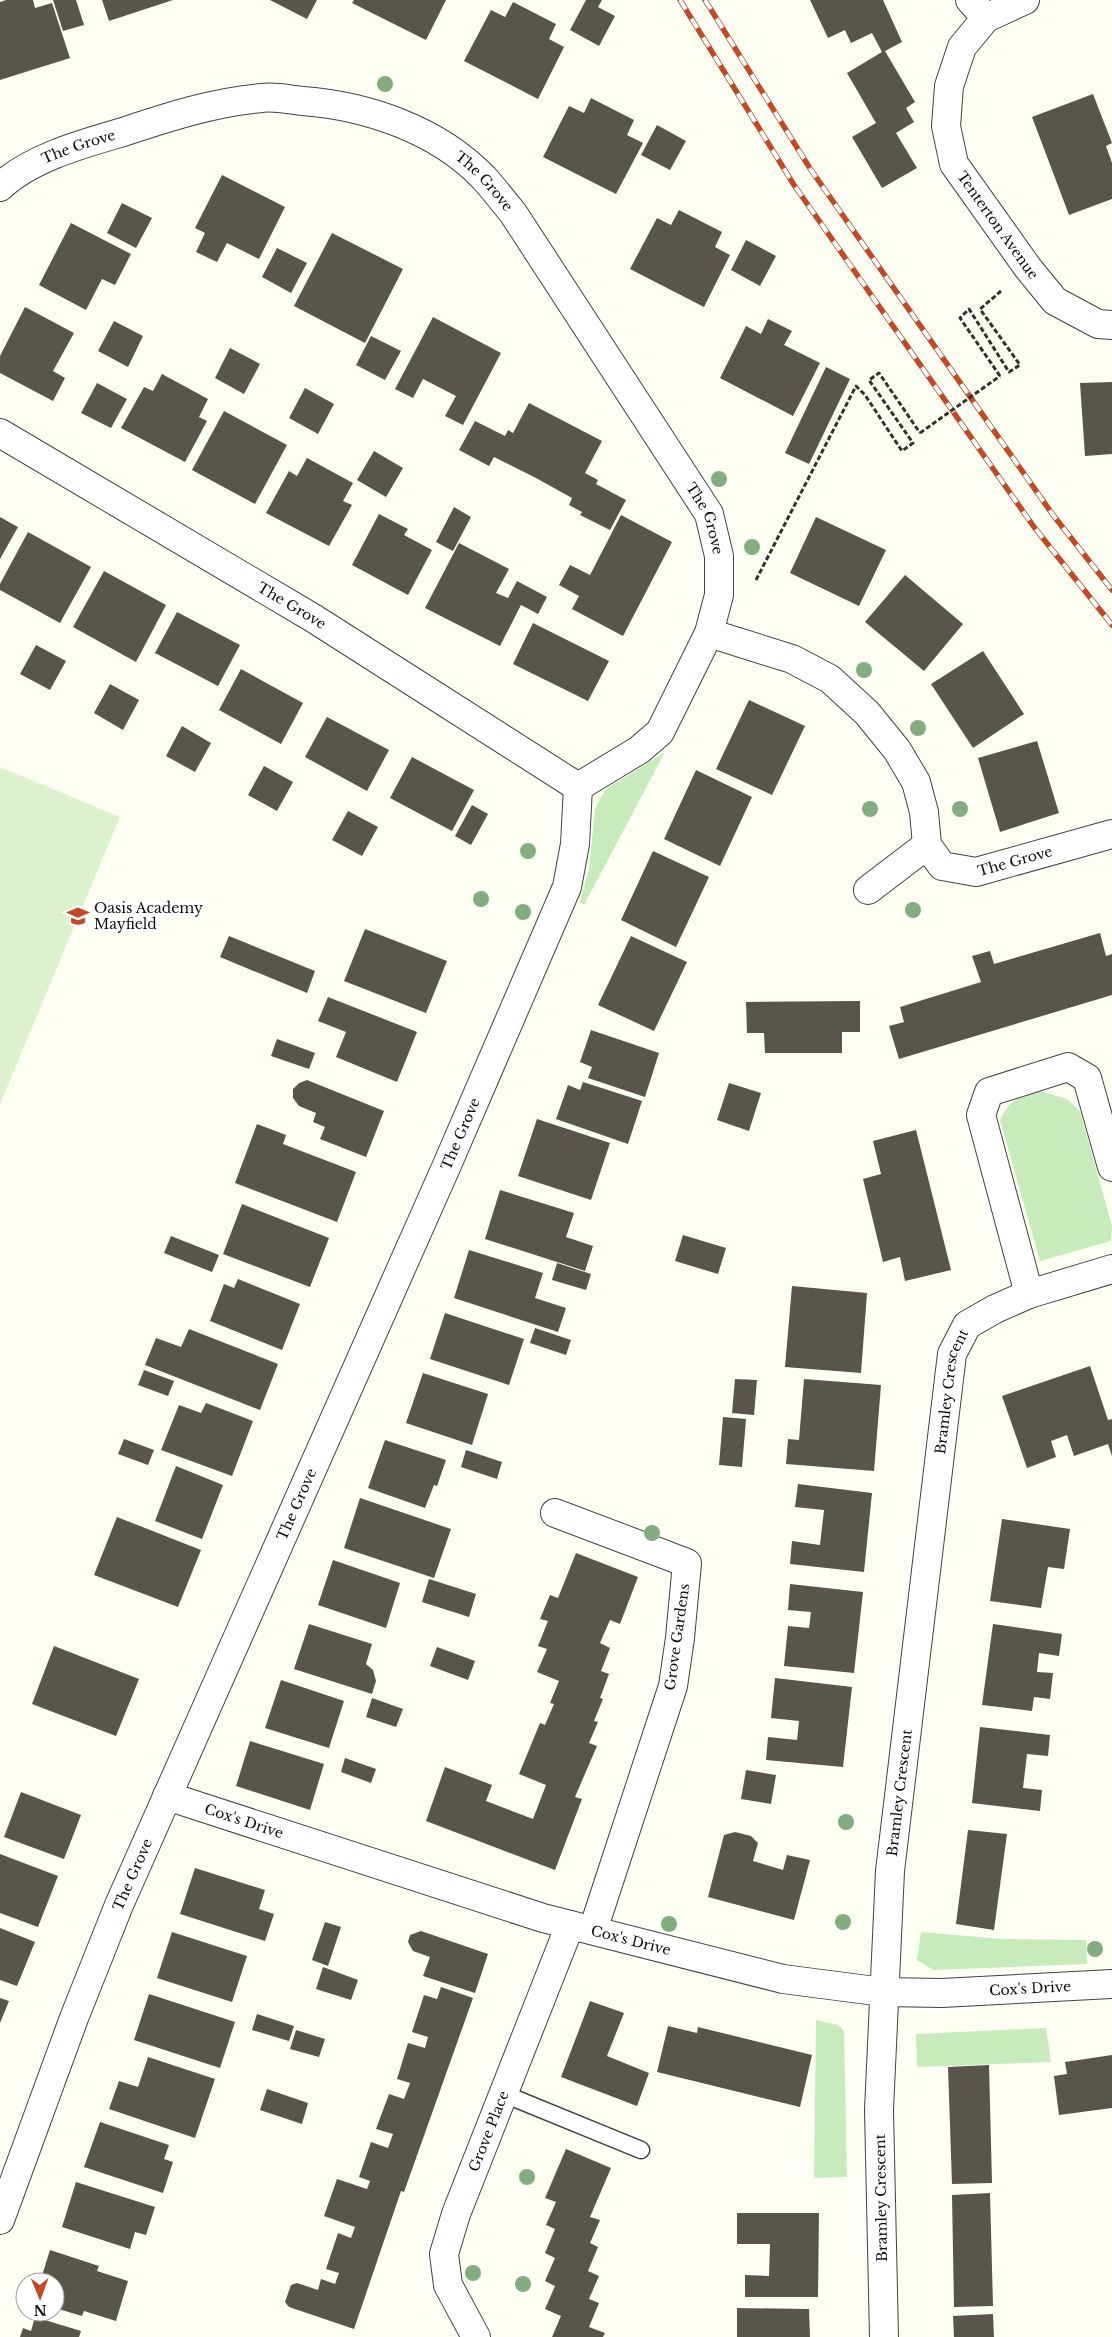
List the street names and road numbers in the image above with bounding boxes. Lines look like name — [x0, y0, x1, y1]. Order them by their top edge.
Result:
street label: The Grove — [39, 126, 117, 168]
street label: The Grove — [451, 147, 517, 215]
street label: Tenterton Avenue — [953, 168, 1043, 283]
street label: The Grove — [682, 479, 727, 556]
street label: The Grove — [254, 578, 329, 633]
street label: The Grove — [976, 842, 1054, 880]
street label: The Grove — [437, 1095, 484, 1173]
street label: Bramley Crescent — [931, 1325, 973, 1455]
street label: The Grove — [273, 1466, 320, 1543]
street label: Grove Gardens — [661, 1582, 693, 1692]
street label: Bramley Crescent — [883, 1728, 916, 1857]
street label: Cox's Drive — [202, 1800, 286, 1842]
street label: The Grove — [109, 1836, 156, 1913]
street label: Cox's Drive — [589, 1922, 673, 1959]
street label: Cox's Drive — [989, 1977, 1071, 1999]
street label: Grove Place — [465, 2088, 513, 2174]
street label: Bramley Crescent — [871, 2133, 891, 2262]

